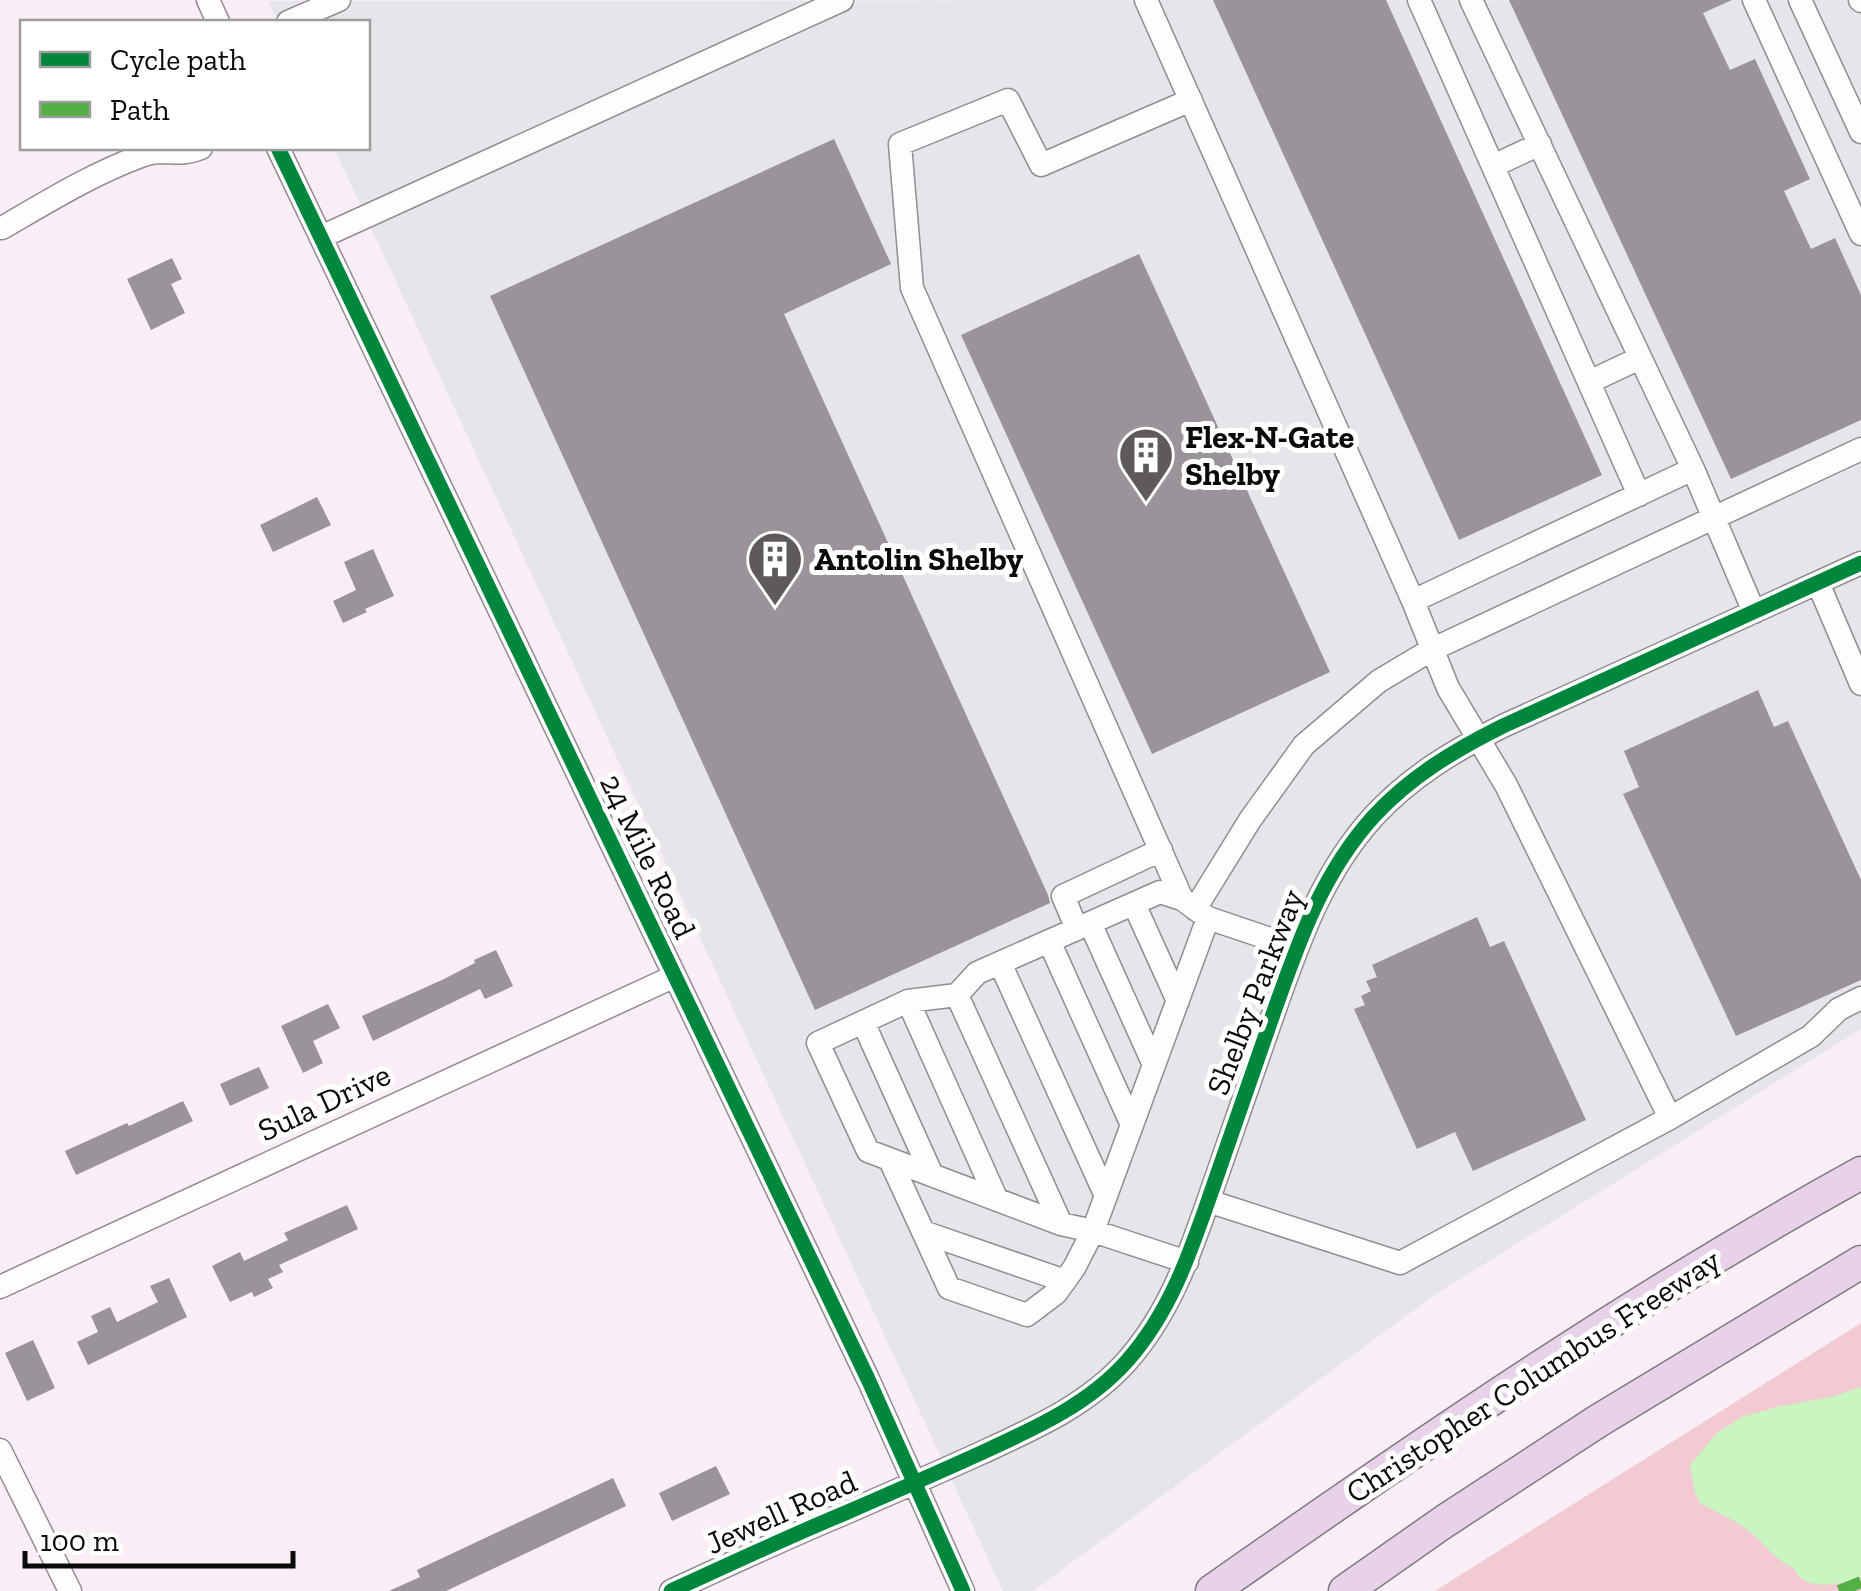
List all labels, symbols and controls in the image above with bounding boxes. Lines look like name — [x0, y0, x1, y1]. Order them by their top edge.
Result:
legend — [20, 20, 370, 150]
text: Cycle path — [110, 42, 246, 78]
text: Path — [110, 92, 170, 128]
place label: Flex-N-Gate Shelby — [1185, 418, 1354, 493]
building icon: Flex-N-Gate Shelby — [1116, 425, 1176, 504]
building icon: Antolin Shelby — [745, 529, 805, 608]
place label: Antolin Shelby — [814, 540, 1023, 578]
street label: 24 Mile Road — [592, 768, 704, 945]
street label: Shelby Parkway — [1198, 883, 1312, 1100]
street label: Sula Drive — [252, 1055, 396, 1149]
street label: Christopher Columbus Freeway — [1339, 1240, 1728, 1511]
street label: Jewell Road — [700, 1462, 863, 1562]
scale bar — [25, 1506, 292, 1568]
text: 100 m — [40, 1523, 119, 1559]

